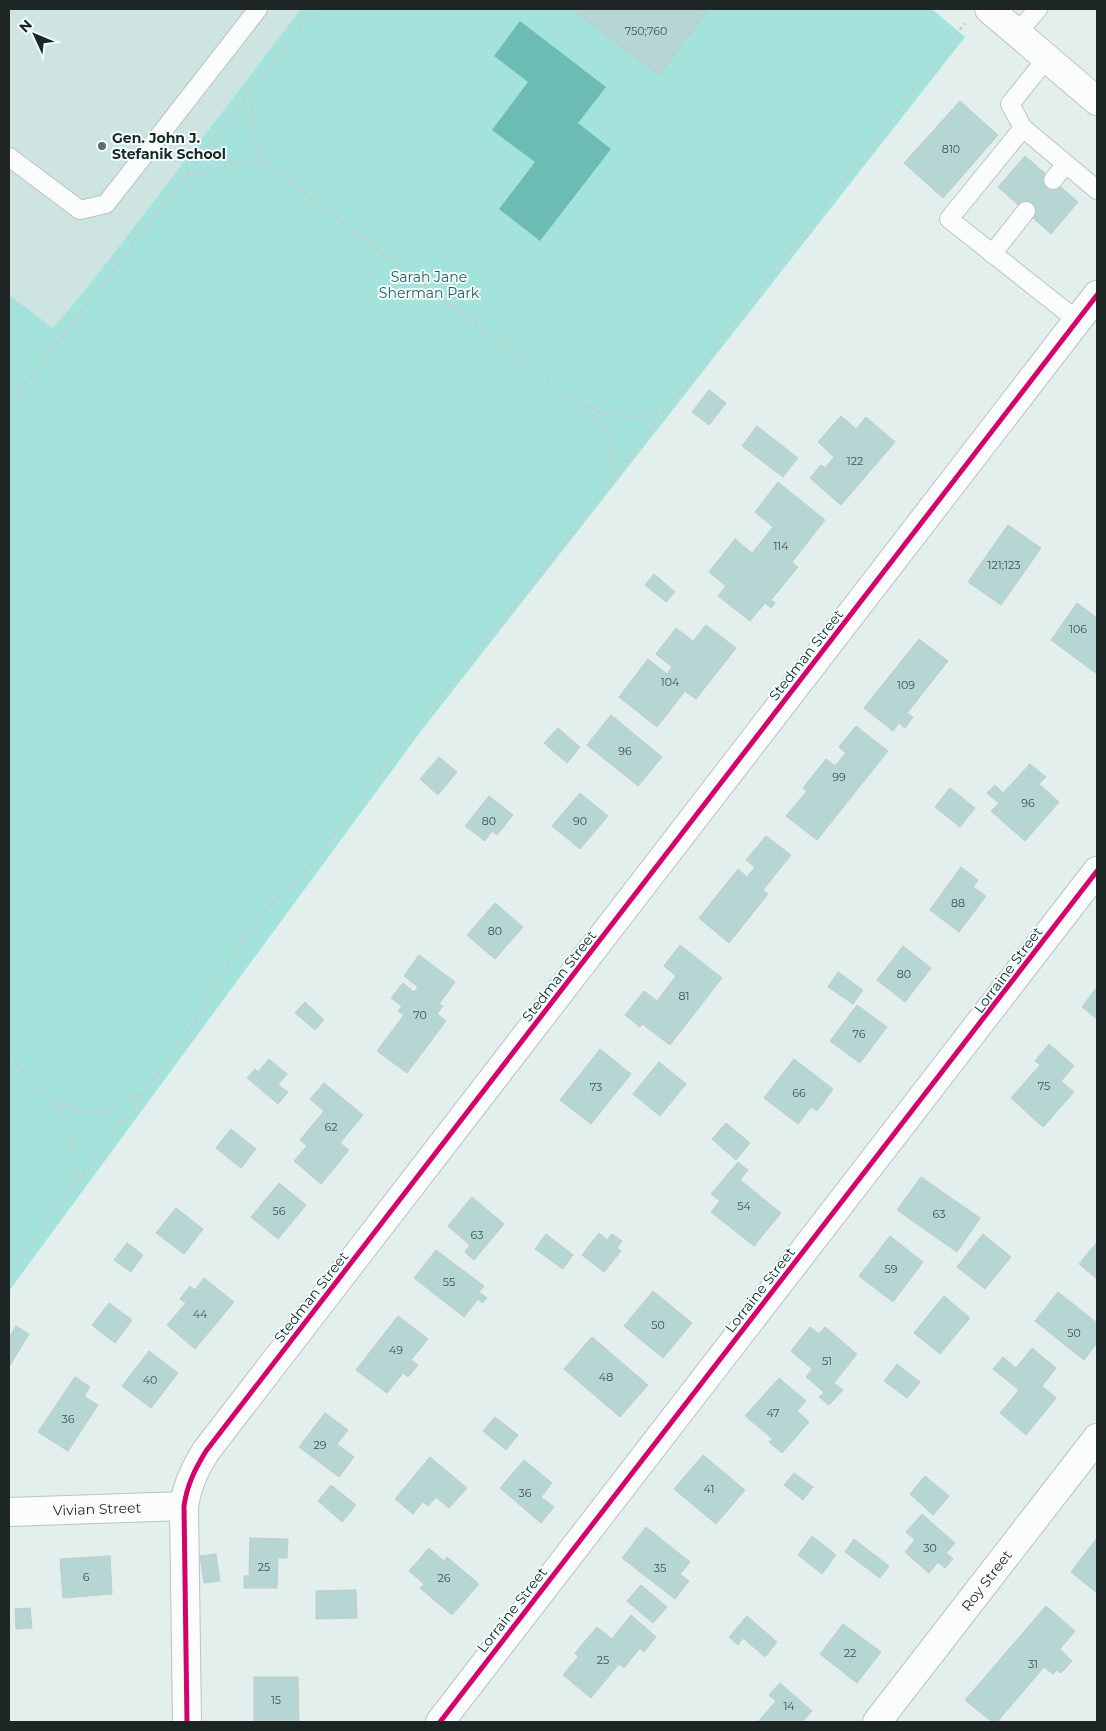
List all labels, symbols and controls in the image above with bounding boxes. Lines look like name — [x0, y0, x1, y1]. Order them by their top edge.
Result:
north arrow — [10, 10, 60, 60]
text: N — [15, 16, 36, 36]
house number: 750;760 — [625, 24, 667, 38]
place label: Gen. John J. Stefanik School — [112, 129, 226, 163]
marker: Gen. John J. Stefanik School — [96, 140, 108, 152]
house number: 810 — [942, 142, 960, 156]
park label: Sarah Jane Sherman Park — [379, 268, 480, 302]
house number: 122 — [847, 454, 863, 468]
house number: 114 — [773, 539, 789, 553]
house number: 121;123 — [988, 558, 1020, 572]
street label: Stedman Street — [765, 606, 847, 704]
house number: 106 — [1069, 622, 1087, 636]
house number: 104 — [661, 675, 680, 689]
house number: 109 — [897, 678, 915, 692]
house number: 96 — [618, 744, 632, 758]
house number: 99 — [832, 770, 846, 784]
house number: 96 — [1021, 796, 1035, 810]
house number: 80 — [482, 814, 496, 828]
house number: 90 — [573, 814, 587, 828]
house number: 88 — [951, 896, 965, 910]
street label: Lorraine Street — [970, 923, 1046, 1017]
house number: 80 — [488, 924, 502, 938]
street label: Stedman Street — [518, 927, 600, 1025]
house number: 80 — [897, 967, 911, 981]
house number: 81 — [679, 989, 690, 1003]
house number: 70 — [413, 1008, 427, 1022]
house number: 76 — [853, 1027, 866, 1041]
house number: 75 — [1038, 1079, 1050, 1093]
house number: 73 — [590, 1080, 602, 1094]
house number: 66 — [792, 1086, 806, 1100]
house number: 62 — [325, 1120, 337, 1134]
house number: 54 — [737, 1199, 751, 1213]
house number: 56 — [273, 1204, 286, 1218]
house number: 63 — [933, 1207, 945, 1221]
house number: 63 — [471, 1228, 483, 1242]
street label: Lorraine Street — [721, 1243, 799, 1336]
street label: Stedman Street — [270, 1248, 352, 1346]
house number: 59 — [885, 1262, 898, 1276]
house number: 55 — [443, 1275, 455, 1289]
house number: 44 — [193, 1307, 208, 1321]
house number: 50 — [651, 1318, 665, 1332]
house number: 50 — [1067, 1326, 1081, 1340]
house number: 49 — [389, 1343, 403, 1357]
house number: 51 — [822, 1354, 832, 1368]
house number: 48 — [599, 1370, 613, 1384]
house number: 40 — [143, 1373, 157, 1387]
house number: 47 — [766, 1406, 780, 1420]
house number: 36 — [62, 1412, 75, 1426]
house number: 29 — [314, 1438, 327, 1452]
house number: 41 — [704, 1482, 714, 1496]
house number: 36 — [519, 1486, 532, 1500]
street label: Vivian Street — [52, 1498, 142, 1519]
house number: 30 — [923, 1541, 937, 1555]
street label: Roy Street — [957, 1546, 1016, 1615]
house number: 25 — [258, 1560, 270, 1574]
house number: 35 — [654, 1561, 666, 1575]
street label: Lorraine Street — [473, 1563, 551, 1656]
house number: 6 — [83, 1570, 90, 1584]
house number: 26 — [438, 1571, 451, 1585]
house number: 22 — [844, 1646, 856, 1660]
house number: 25 — [597, 1653, 609, 1667]
house number: 31 — [1028, 1657, 1038, 1671]
house number: 15 — [271, 1693, 281, 1707]
house number: 14 — [783, 1699, 795, 1713]

